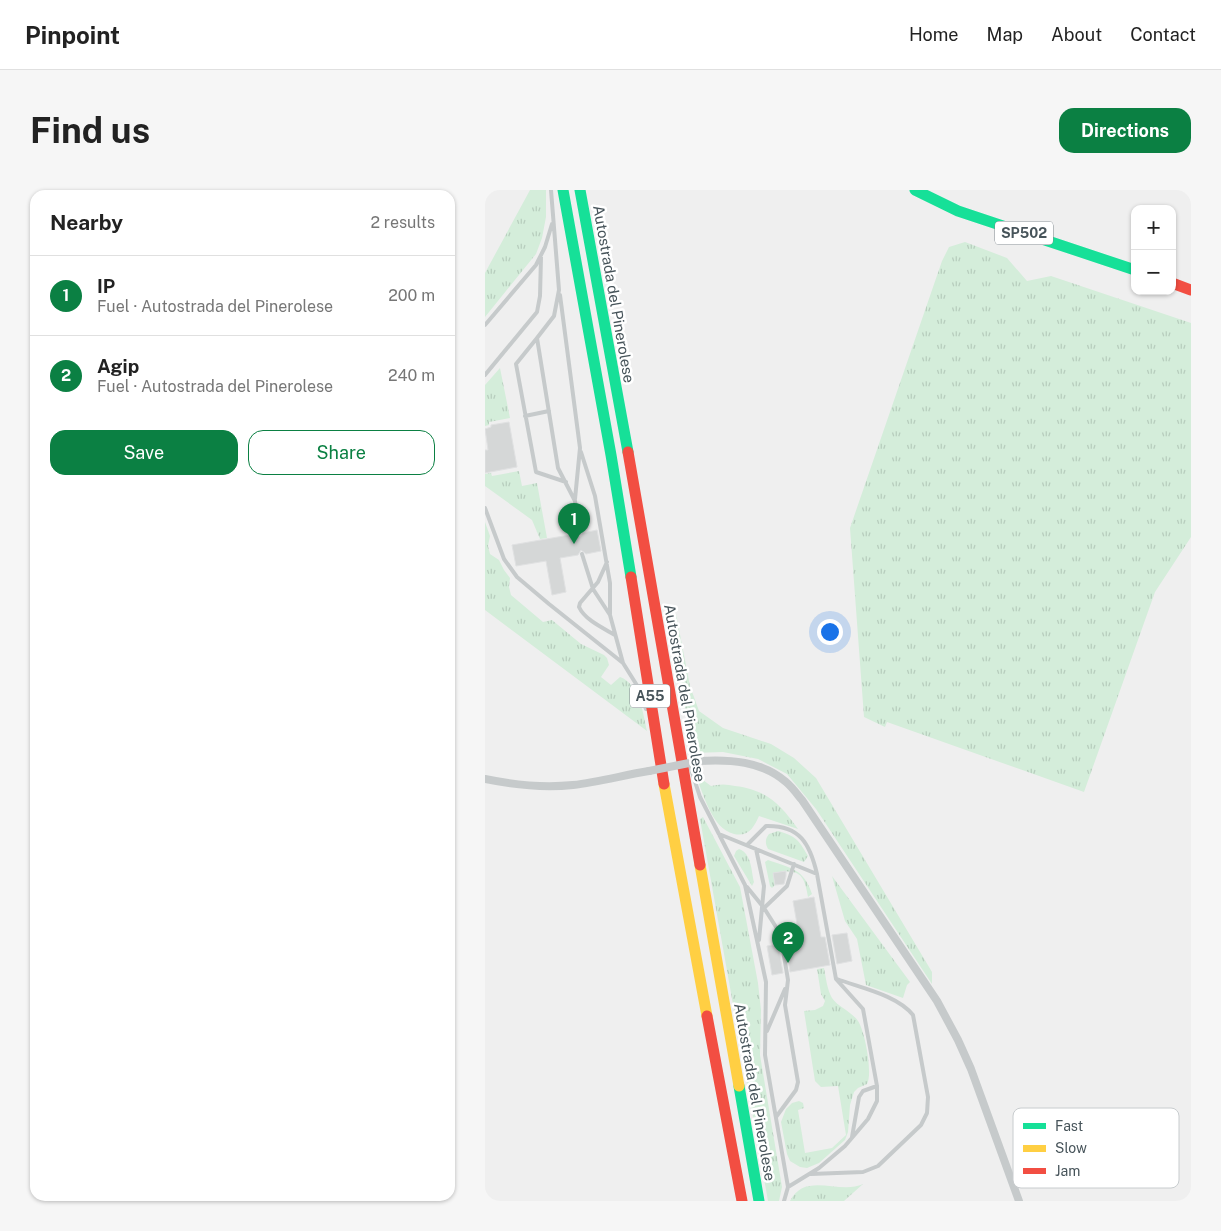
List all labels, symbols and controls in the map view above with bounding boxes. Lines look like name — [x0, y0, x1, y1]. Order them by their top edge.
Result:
text: Pinpoint — [25, 21, 120, 49]
text: Home — [909, 24, 959, 45]
text: Map — [987, 24, 1023, 45]
text: About — [1051, 24, 1102, 45]
text: Contact — [1130, 24, 1196, 45]
button: Directions — [1059, 108, 1191, 153]
text: Find us — [30, 110, 150, 151]
street label: Autostrada del Pinerolese — [590, 204, 638, 384]
map controls — [1131, 205, 1176, 295]
button: + — [1131, 205, 1176, 250]
text: Nearby — [50, 210, 123, 235]
text: 2 results — [370, 213, 435, 232]
road number: SP502 — [995, 222, 1053, 244]
button: − — [1131, 250, 1176, 295]
text: IP — [97, 275, 115, 297]
text: 1 — [63, 286, 69, 305]
text: 200 m — [388, 286, 435, 305]
text: Fuel · Autostrada del Pinerolese — [97, 297, 333, 316]
text: Agip — [97, 355, 139, 377]
text: 2 — [61, 366, 71, 385]
text: 240 m — [388, 366, 435, 385]
text: Fuel · Autostrada del Pinerolese — [97, 377, 333, 396]
button: Save — [50, 430, 238, 475]
button: Share — [248, 430, 435, 475]
pin: 1 — [558, 503, 590, 544]
street label: Autostrada del Pinerolese — [661, 603, 709, 783]
your location — [817, 619, 843, 645]
road number: A55 — [630, 684, 670, 708]
pin: 2 — [772, 922, 804, 963]
street label: Autostrada del Pinerolese — [731, 1002, 779, 1182]
legend — [1013, 1108, 1179, 1188]
text: Fast — [1055, 1118, 1083, 1134]
text: Slow — [1055, 1140, 1087, 1156]
text: Jam — [1055, 1163, 1080, 1179]

